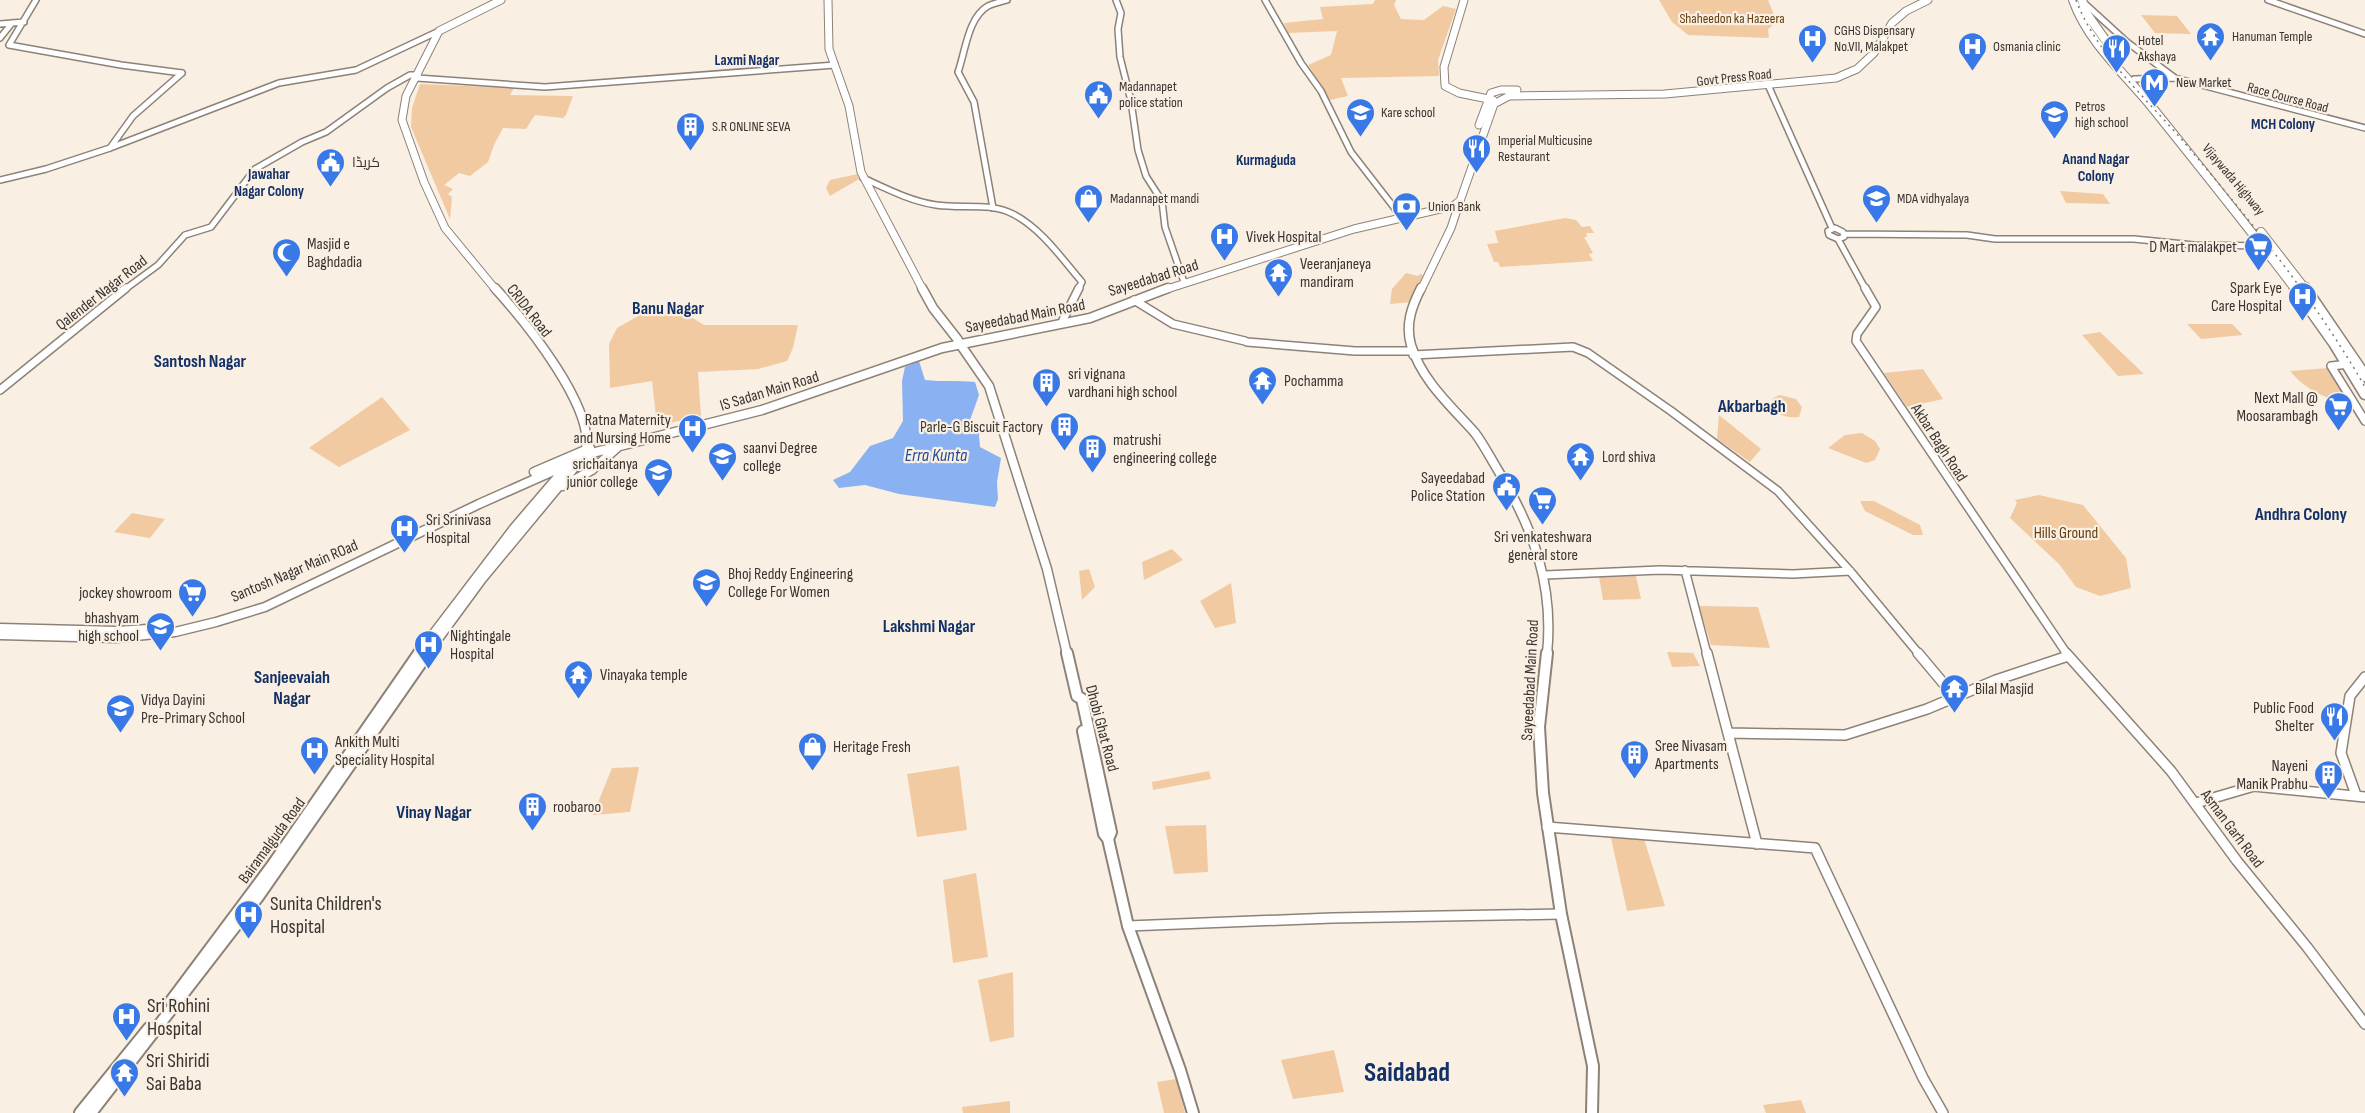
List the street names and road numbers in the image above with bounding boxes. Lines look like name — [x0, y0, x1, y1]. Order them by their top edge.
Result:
street label: Govt Press Road — [1696, 65, 1773, 90]
street label: Race Course Road — [2245, 78, 2331, 117]
street label: Vijaywada Highway — [2199, 140, 2269, 219]
street label: Qalender Nagar Road — [52, 252, 151, 335]
street label: Sayeedabad Road — [1106, 256, 1201, 301]
street label: CRIDA Road — [502, 281, 555, 341]
street label: Sayeedabad Main Road — [964, 296, 1087, 337]
street label: IS Sadan Main Road — [718, 367, 821, 416]
street label: Akbar Bagh Road — [1906, 400, 1971, 485]
street label: Santosh Nagar Main ROad — [228, 536, 361, 607]
street label: Sayeedabad Main Road — [1518, 619, 1543, 741]
street label: Dhobi Ghat Road — [1081, 683, 1122, 774]
street label: Asman Garh Road — [2196, 785, 2267, 872]
street label: Bairamalguda Road — [235, 794, 310, 887]

